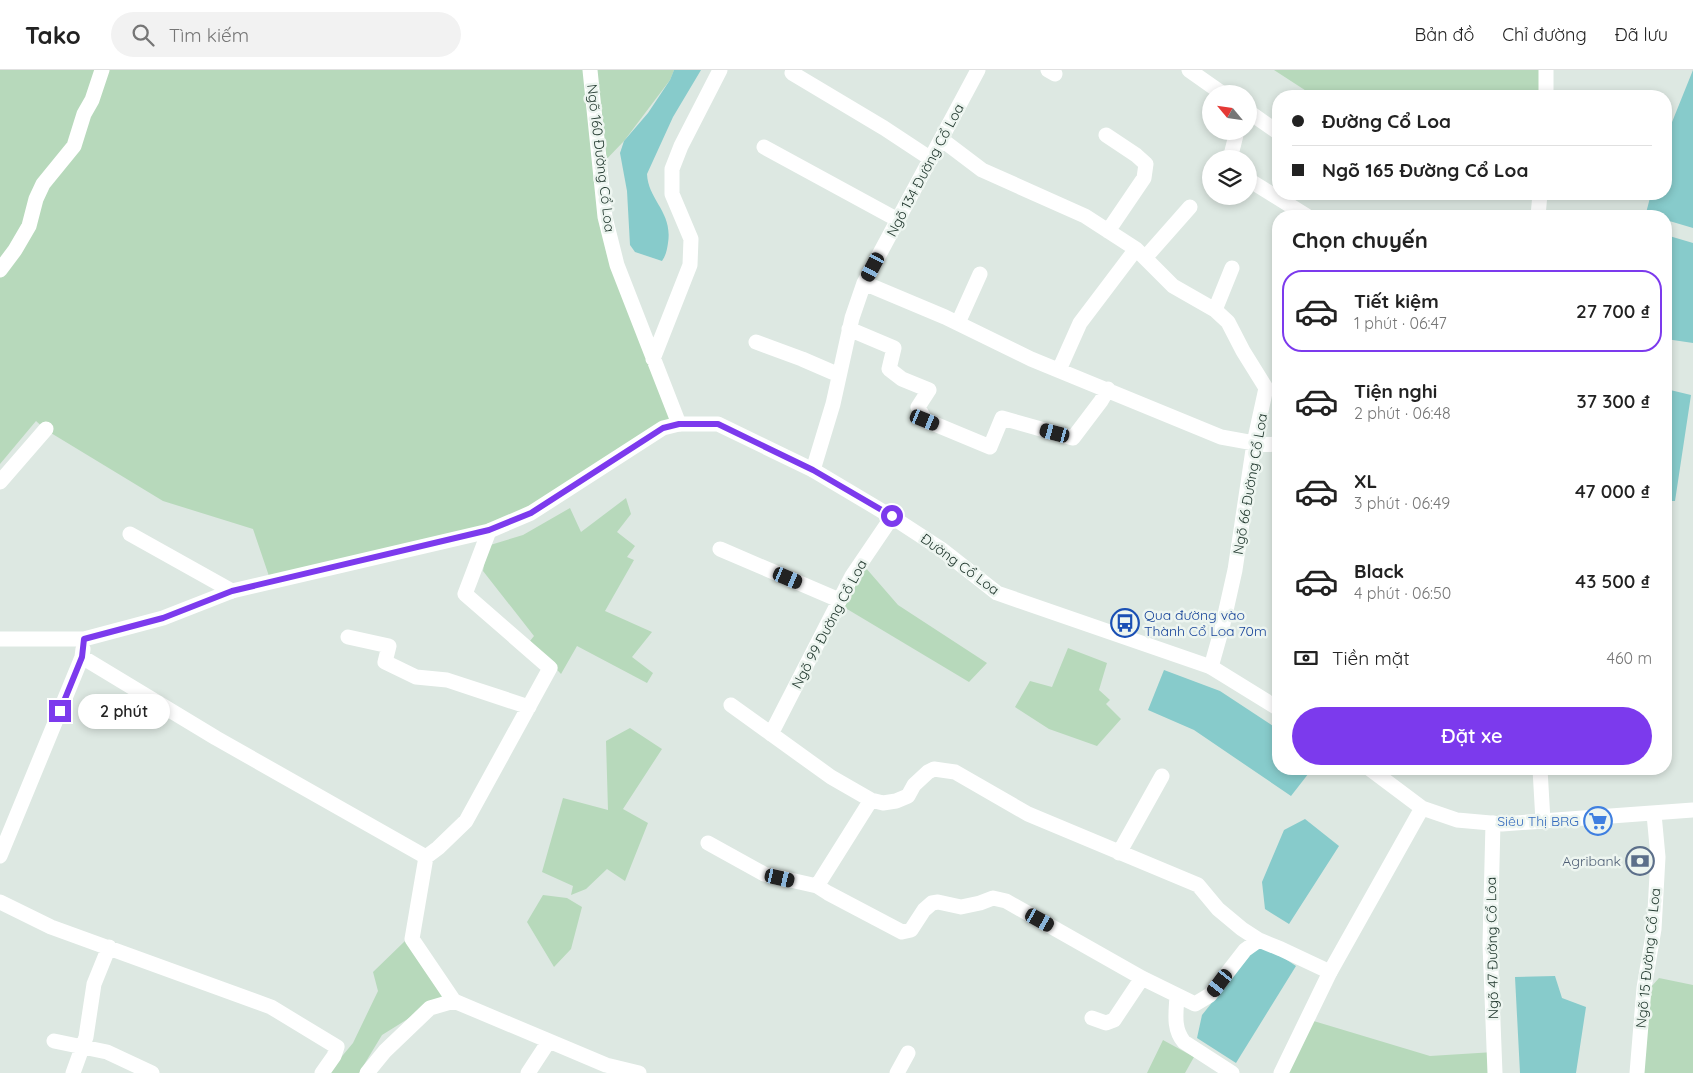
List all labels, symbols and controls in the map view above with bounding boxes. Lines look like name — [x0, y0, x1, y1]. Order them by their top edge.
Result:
search box — [111, 12, 461, 57]
text: Tako — [25, 20, 81, 50]
icon: search — [129, 21, 157, 49]
text: Tìm kiếm — [169, 23, 249, 47]
text: Bản đồ — [1415, 23, 1474, 46]
text: Chỉ đường — [1502, 23, 1587, 46]
text: Đã lưu — [1615, 23, 1668, 46]
street label: Ngõ 160 Đường Cổ Loa — [583, 83, 619, 233]
north arrow — [1202, 85, 1258, 140]
map controls — [1202, 85, 1257, 205]
street label: Ngõ 134 Đường Cổ Loa — [882, 100, 968, 240]
text: Đường Cổ Loa — [1322, 109, 1451, 133]
button: layers — [1202, 150, 1257, 205]
text: Ngõ 165 Đường Cổ Loa — [1322, 158, 1528, 182]
text: Chọn chuyến — [1292, 226, 1428, 254]
car — [859, 250, 886, 284]
icon: car — [1294, 289, 1339, 334]
text: Tiết kiệm — [1354, 289, 1439, 313]
text: 27 700 ₫ — [1576, 299, 1650, 323]
text: 1 phút · 06:47 — [1354, 313, 1447, 333]
icon: car — [1294, 379, 1339, 424]
text: Tiện nghi — [1354, 379, 1437, 403]
text: 37 300 ₫ — [1577, 389, 1650, 413]
text: 2 phút · 06:48 — [1354, 403, 1451, 423]
car — [908, 407, 941, 433]
street label: Ngõ 66 Đường Cổ Loa — [1229, 412, 1271, 556]
car — [1038, 422, 1071, 444]
icon: car — [1294, 469, 1339, 514]
text: XL — [1354, 469, 1377, 493]
text: 47 000 ₫ — [1575, 479, 1650, 503]
text: 3 phút · 06:49 — [1354, 493, 1450, 513]
route start — [881, 505, 903, 527]
street label: Đường Cổ Loa — [917, 529, 1003, 599]
street label: Ngõ 99 Đường Cổ Loa — [787, 556, 871, 692]
icon: car — [1294, 559, 1339, 604]
text: Black — [1354, 559, 1404, 583]
car — [771, 565, 804, 591]
text: 43 500 ₫ — [1575, 569, 1650, 593]
text: 4 phút · 06:50 — [1354, 583, 1451, 603]
place label: Qua đường vào Thành Cổ Loa 70m — [1144, 606, 1267, 640]
bus stop icon: Qua đường vào Thành Cổ Loa 70m — [1110, 608, 1140, 638]
icon: cash — [1292, 644, 1320, 672]
text: Tiền mặt — [1332, 646, 1410, 670]
text: 460 m — [1606, 648, 1652, 668]
callout: 2 phút — [78, 694, 170, 728]
route end — [49, 700, 71, 722]
text: 2 phút — [100, 701, 148, 721]
button: Đặt xe — [1292, 707, 1652, 765]
supermarket icon: Siêu Thị BRG — [1583, 806, 1613, 836]
place label: Siêu Thị BRG — [1497, 812, 1579, 830]
bank icon: Agribank — [1625, 846, 1655, 876]
place label: Agribank — [1562, 852, 1621, 870]
car — [763, 867, 796, 889]
street label: Ngõ 47 Đường Cổ Loa — [1482, 877, 1502, 1019]
street label: Ngõ 15 Đường Cổ Loa — [1632, 887, 1664, 1029]
car — [1023, 906, 1056, 934]
car — [1204, 967, 1235, 999]

